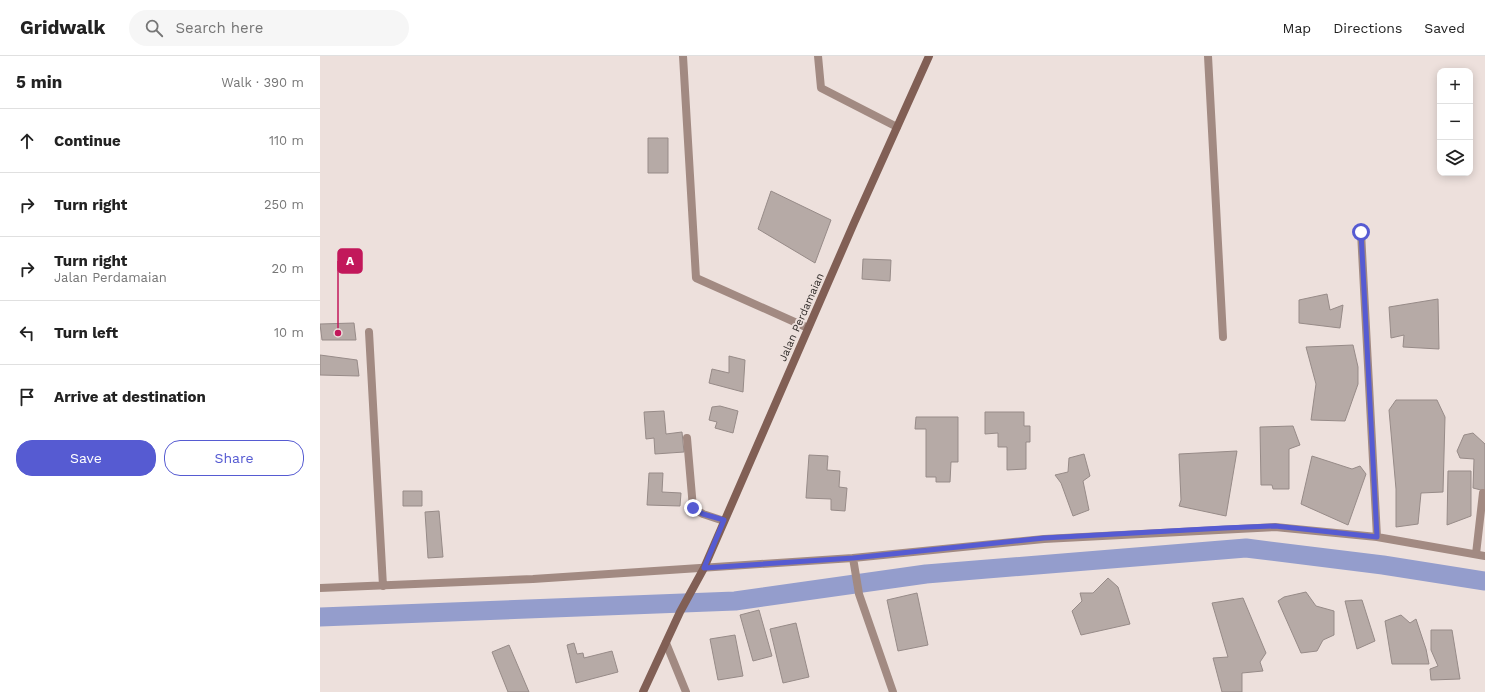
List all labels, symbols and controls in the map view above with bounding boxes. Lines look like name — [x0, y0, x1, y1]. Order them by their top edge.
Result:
search box — [129, 10, 409, 46]
text: Gridwalk — [20, 16, 105, 39]
icon: search — [143, 17, 165, 39]
text: Search here — [175, 19, 263, 37]
text: Map — [1283, 20, 1311, 36]
text: Directions — [1333, 20, 1402, 36]
text: Saved — [1424, 20, 1465, 36]
map controls — [1437, 68, 1473, 176]
button: + — [1437, 68, 1473, 104]
text: 5 min — [16, 72, 62, 92]
text: Walk · 390 m — [221, 75, 304, 90]
button: − — [1437, 104, 1473, 140]
icon: ahead — [16, 130, 38, 152]
text: Continue — [54, 132, 121, 150]
text: 110 m — [269, 133, 304, 148]
button: layers — [1437, 140, 1473, 176]
icon: right — [16, 194, 38, 216]
text: Turn right — [54, 196, 127, 214]
text: 250 m — [264, 197, 304, 212]
route start — [1352, 223, 1370, 241]
callout: A — [338, 249, 362, 273]
text: Turn right — [54, 252, 127, 270]
text: A — [346, 254, 355, 268]
icon: right — [16, 258, 38, 280]
text: 20 m — [272, 261, 304, 276]
text: Jalan Perdamaian — [54, 270, 167, 285]
street label: Jalan Perdamaian — [776, 271, 827, 363]
icon: left — [16, 322, 38, 344]
text: Turn left — [54, 324, 118, 342]
text: 10 m — [274, 325, 304, 340]
icon: arrive — [16, 386, 38, 408]
text: Arrive at destination — [54, 388, 206, 406]
button: Save — [16, 440, 156, 476]
button: Share — [164, 440, 304, 476]
route end — [684, 499, 702, 517]

